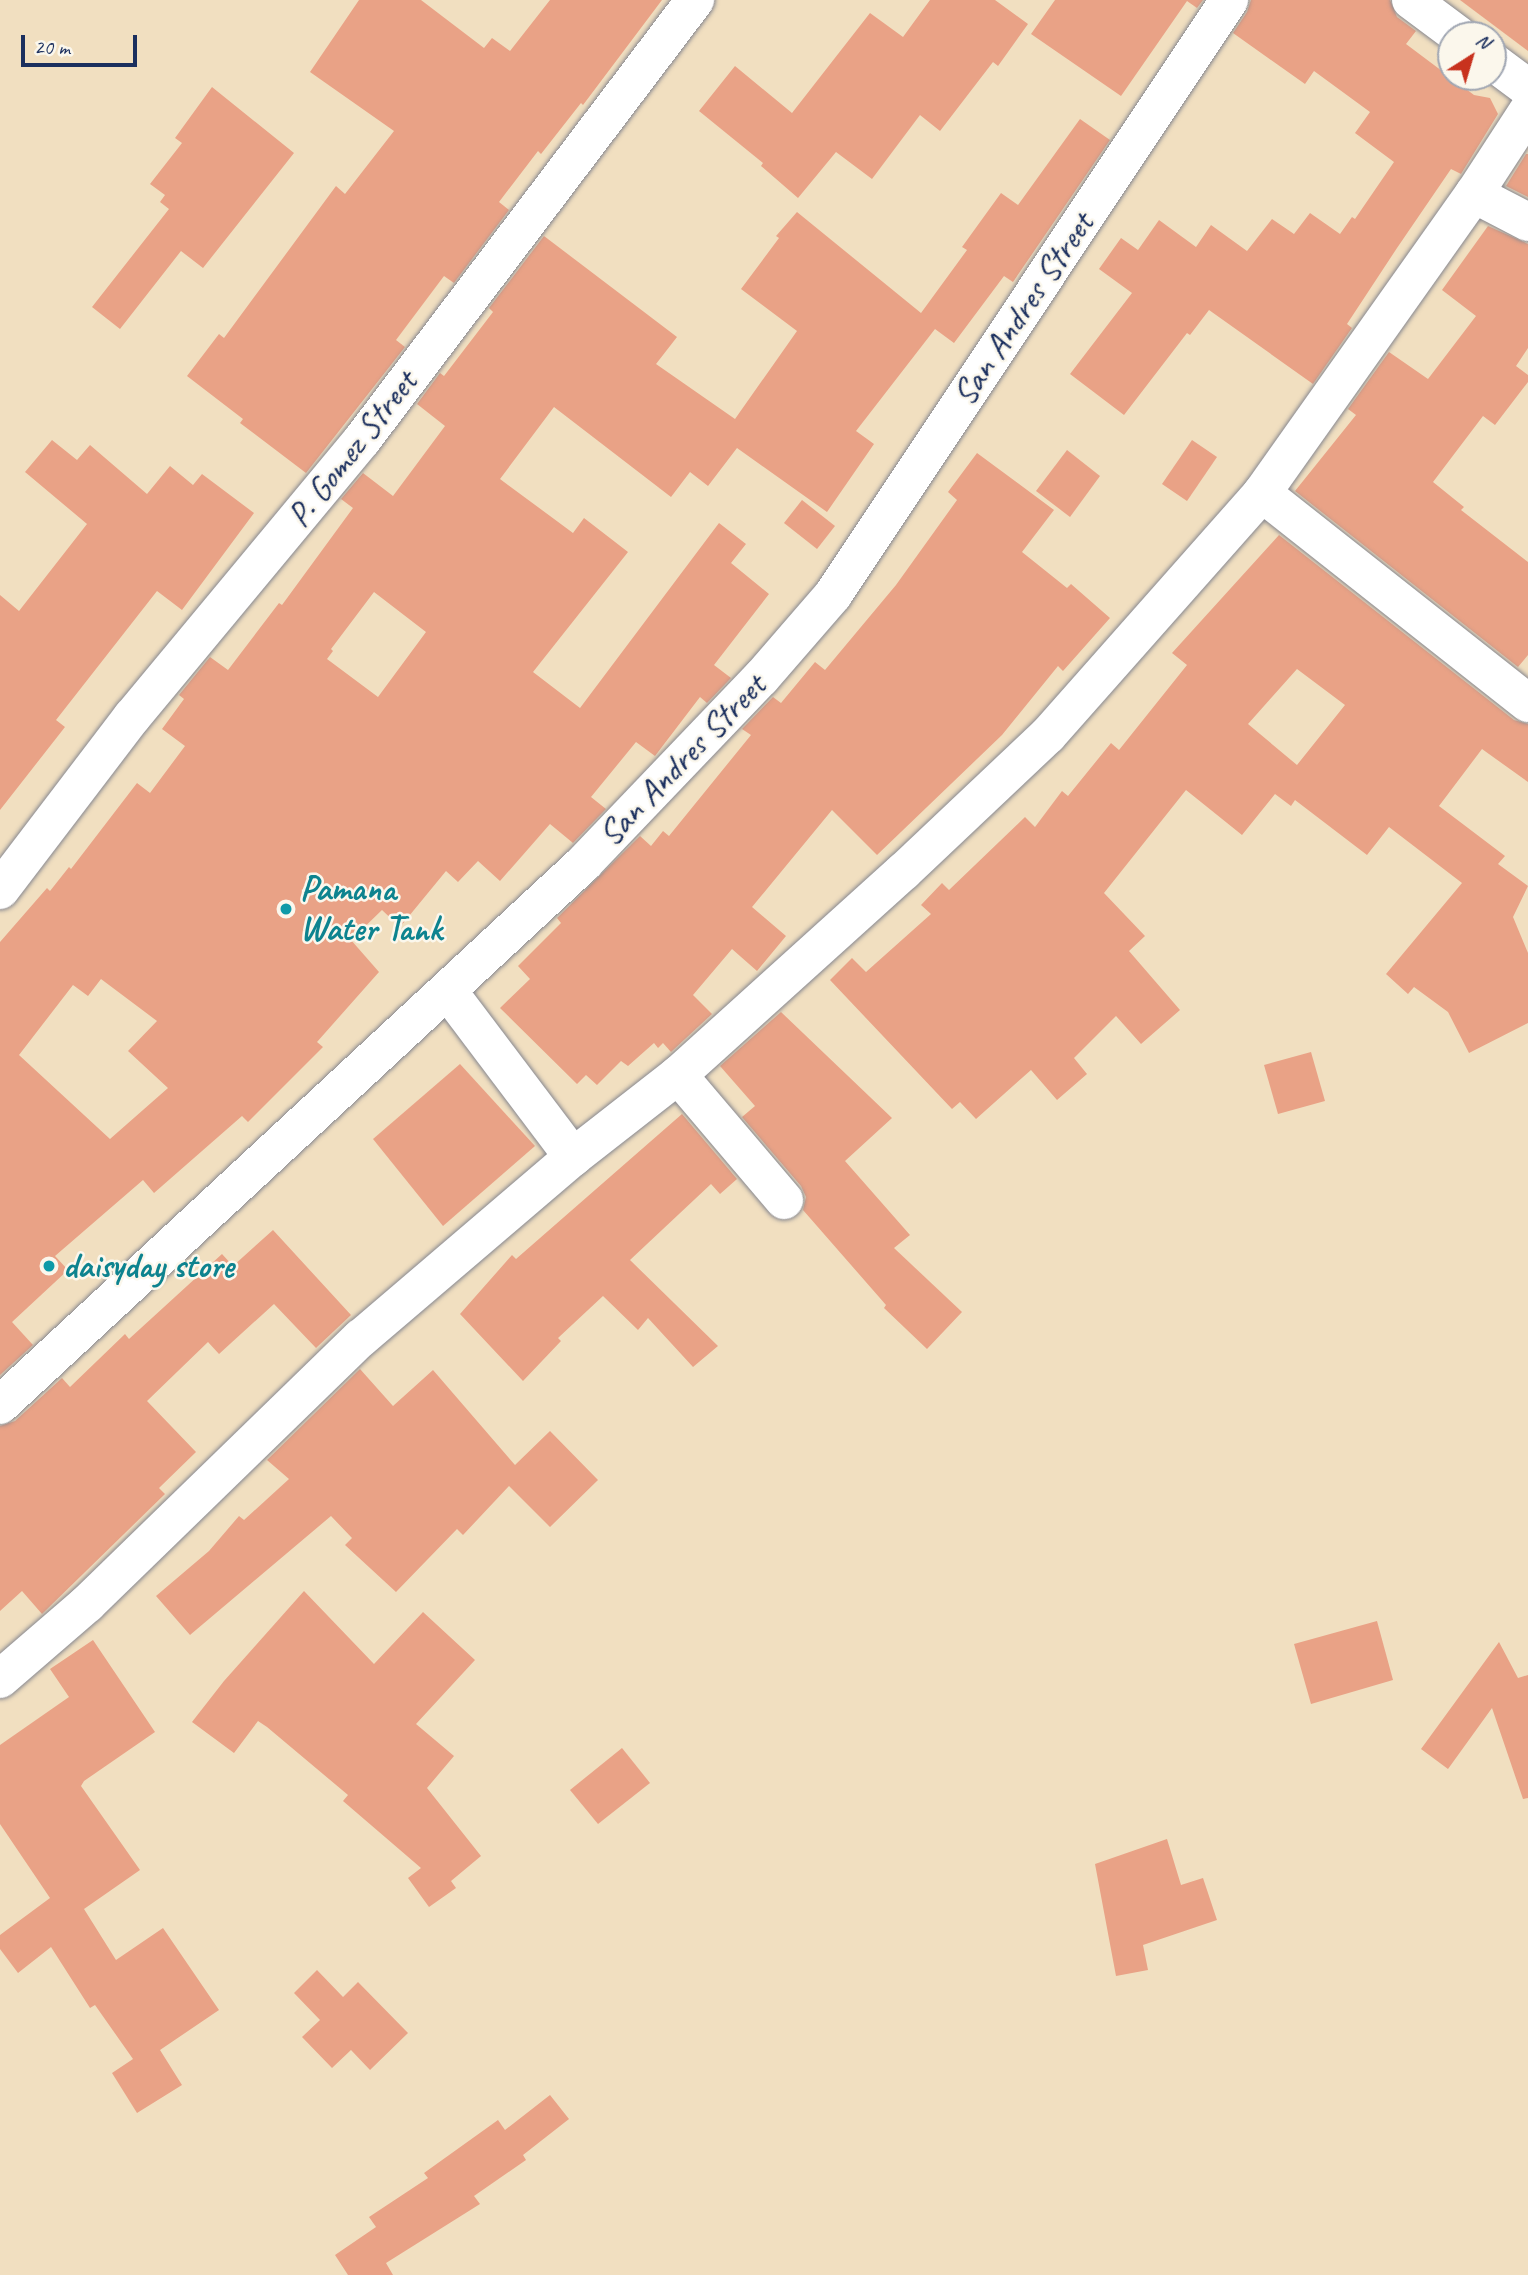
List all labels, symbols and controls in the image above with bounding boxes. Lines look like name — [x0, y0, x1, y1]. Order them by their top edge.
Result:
scale bar — [24, 21, 140, 65]
north arrow — [1437, 21, 1507, 91]
text: N — [1472, 28, 1495, 54]
text: 20 m — [34, 34, 70, 60]
street label: San Andres Street — [943, 205, 1103, 413]
street label: P. Gomez Street — [278, 362, 426, 536]
street label: San Andres Street — [589, 665, 775, 855]
place label: Pamana Water Tank — [300, 868, 443, 950]
marker: Pamana Water Tank — [278, 901, 294, 917]
place label: daisyday store — [63, 1245, 234, 1287]
marker: daisyday store — [41, 1258, 57, 1274]

